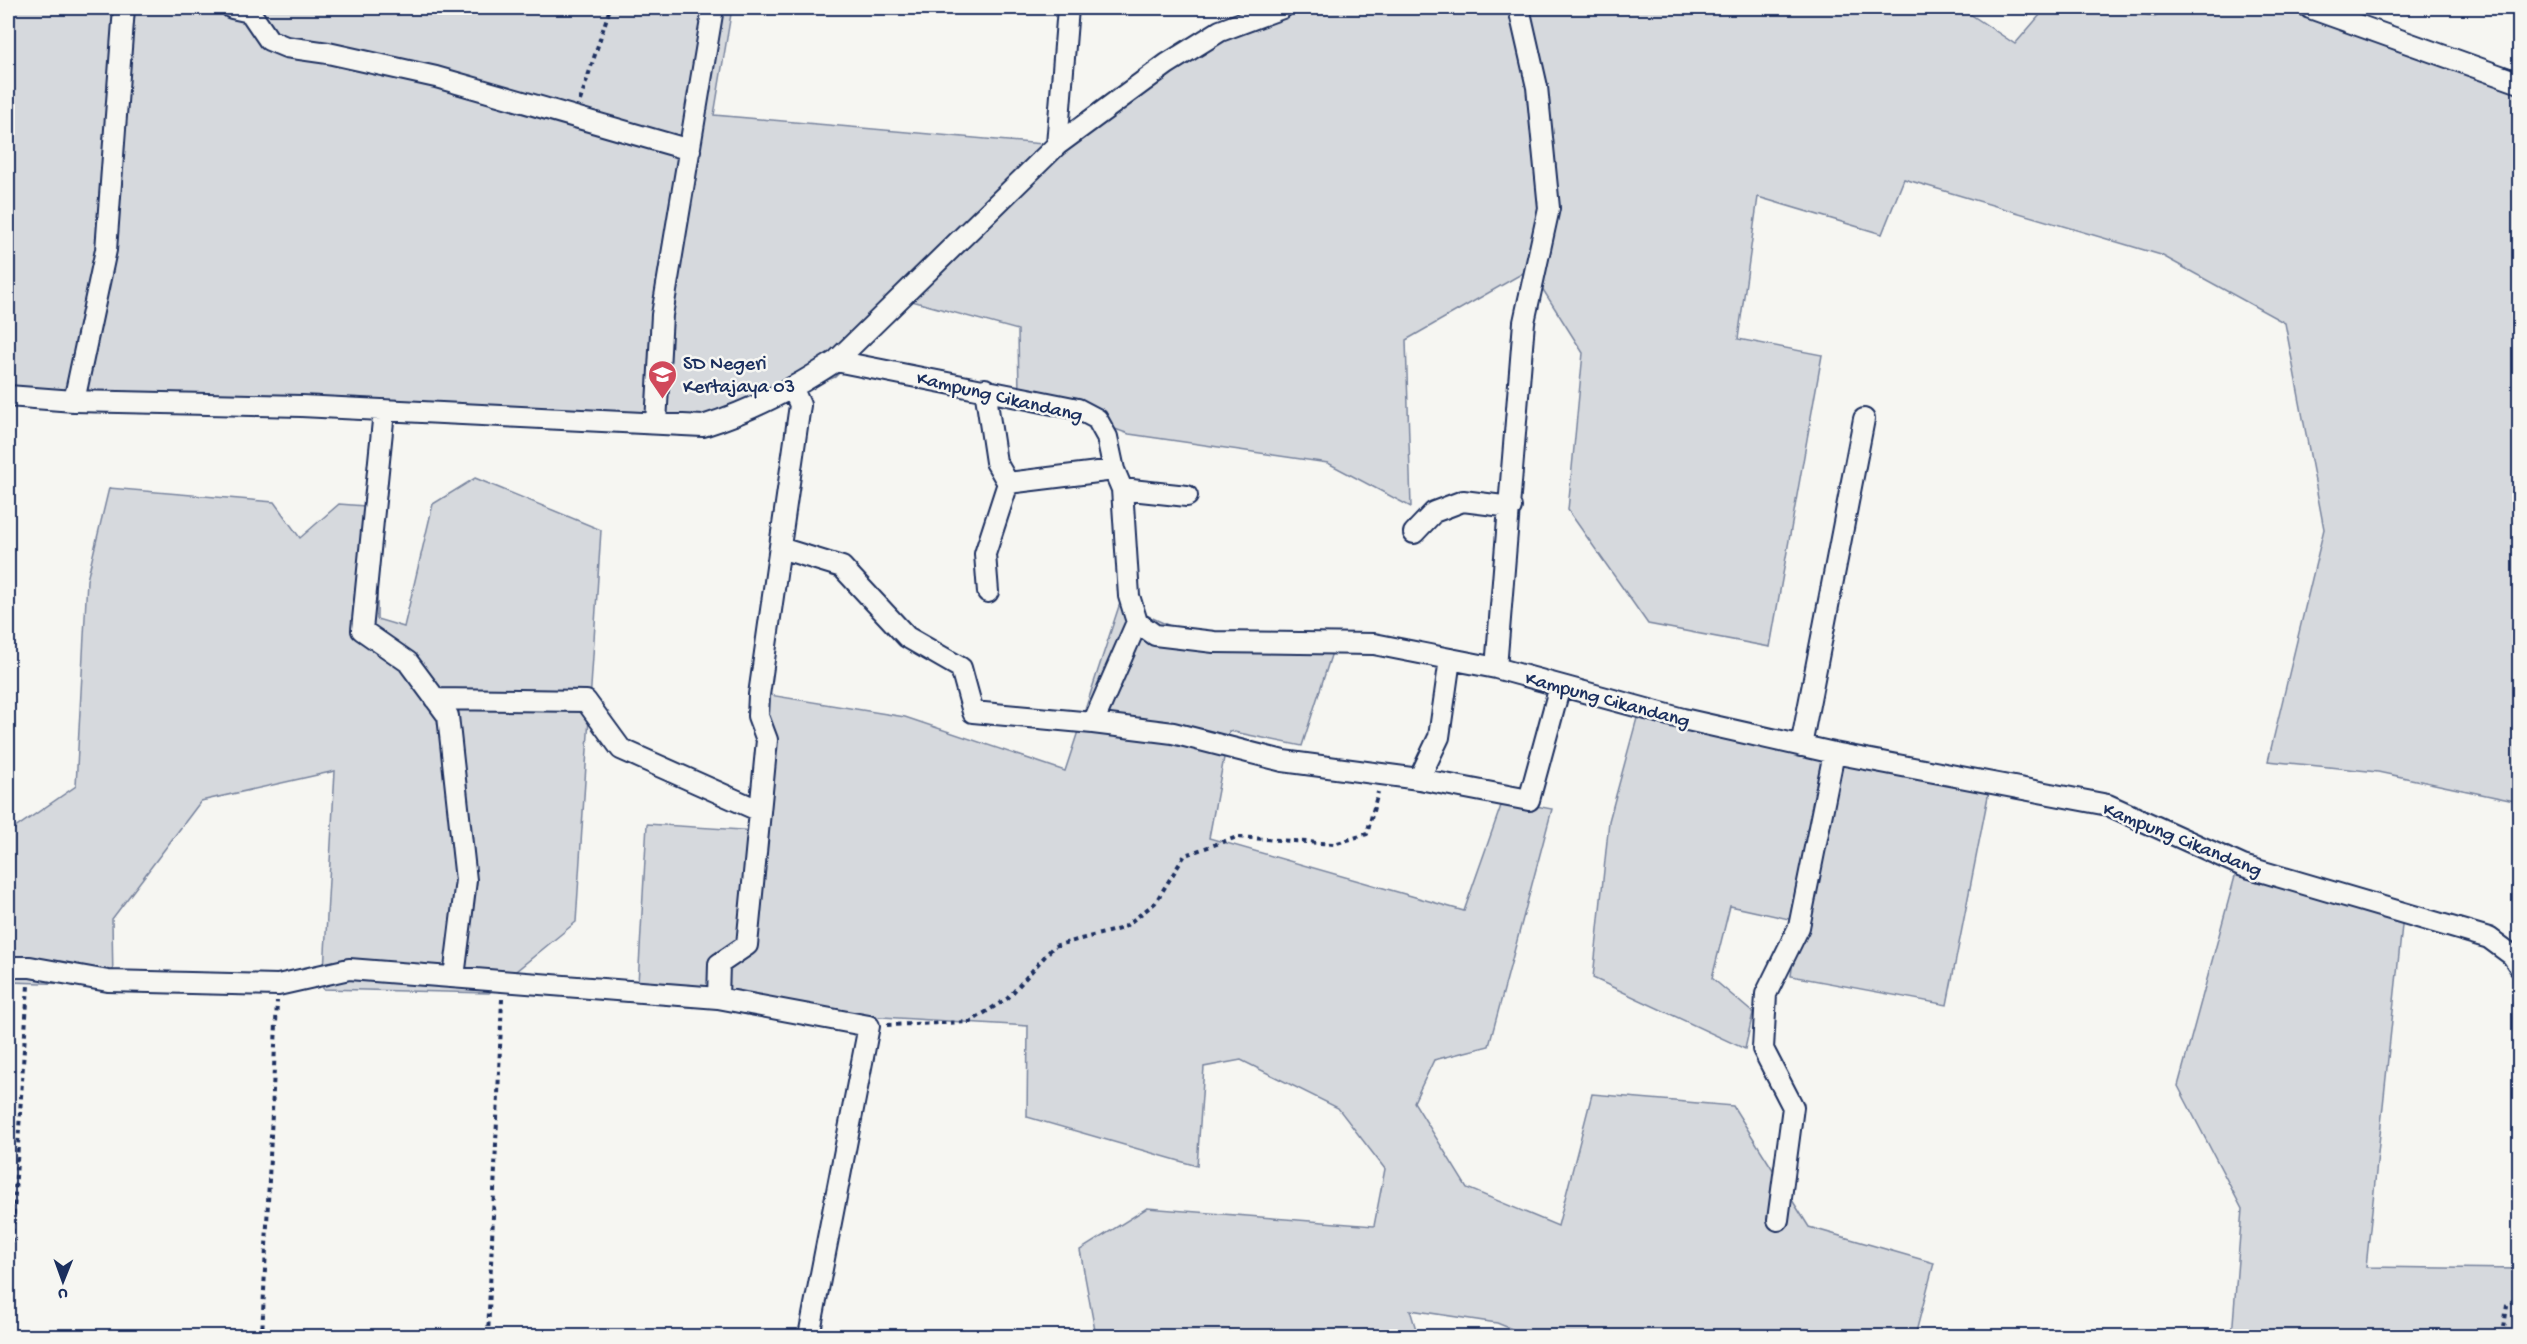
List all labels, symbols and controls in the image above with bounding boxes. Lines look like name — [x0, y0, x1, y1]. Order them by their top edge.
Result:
place label: SD Negeri Kertajaya 03 — [683, 354, 795, 400]
school or university icon: SD Negeri Kertajaya 03 — [646, 358, 678, 400]
street label: Kampung Cikandang — [914, 368, 1084, 429]
street label: Kampung Cikandang — [1522, 668, 1692, 734]
street label: Kampung Cikandang — [2099, 799, 2265, 884]
north arrow — [33, 1251, 93, 1311]
text: U — [57, 1283, 68, 1302]

